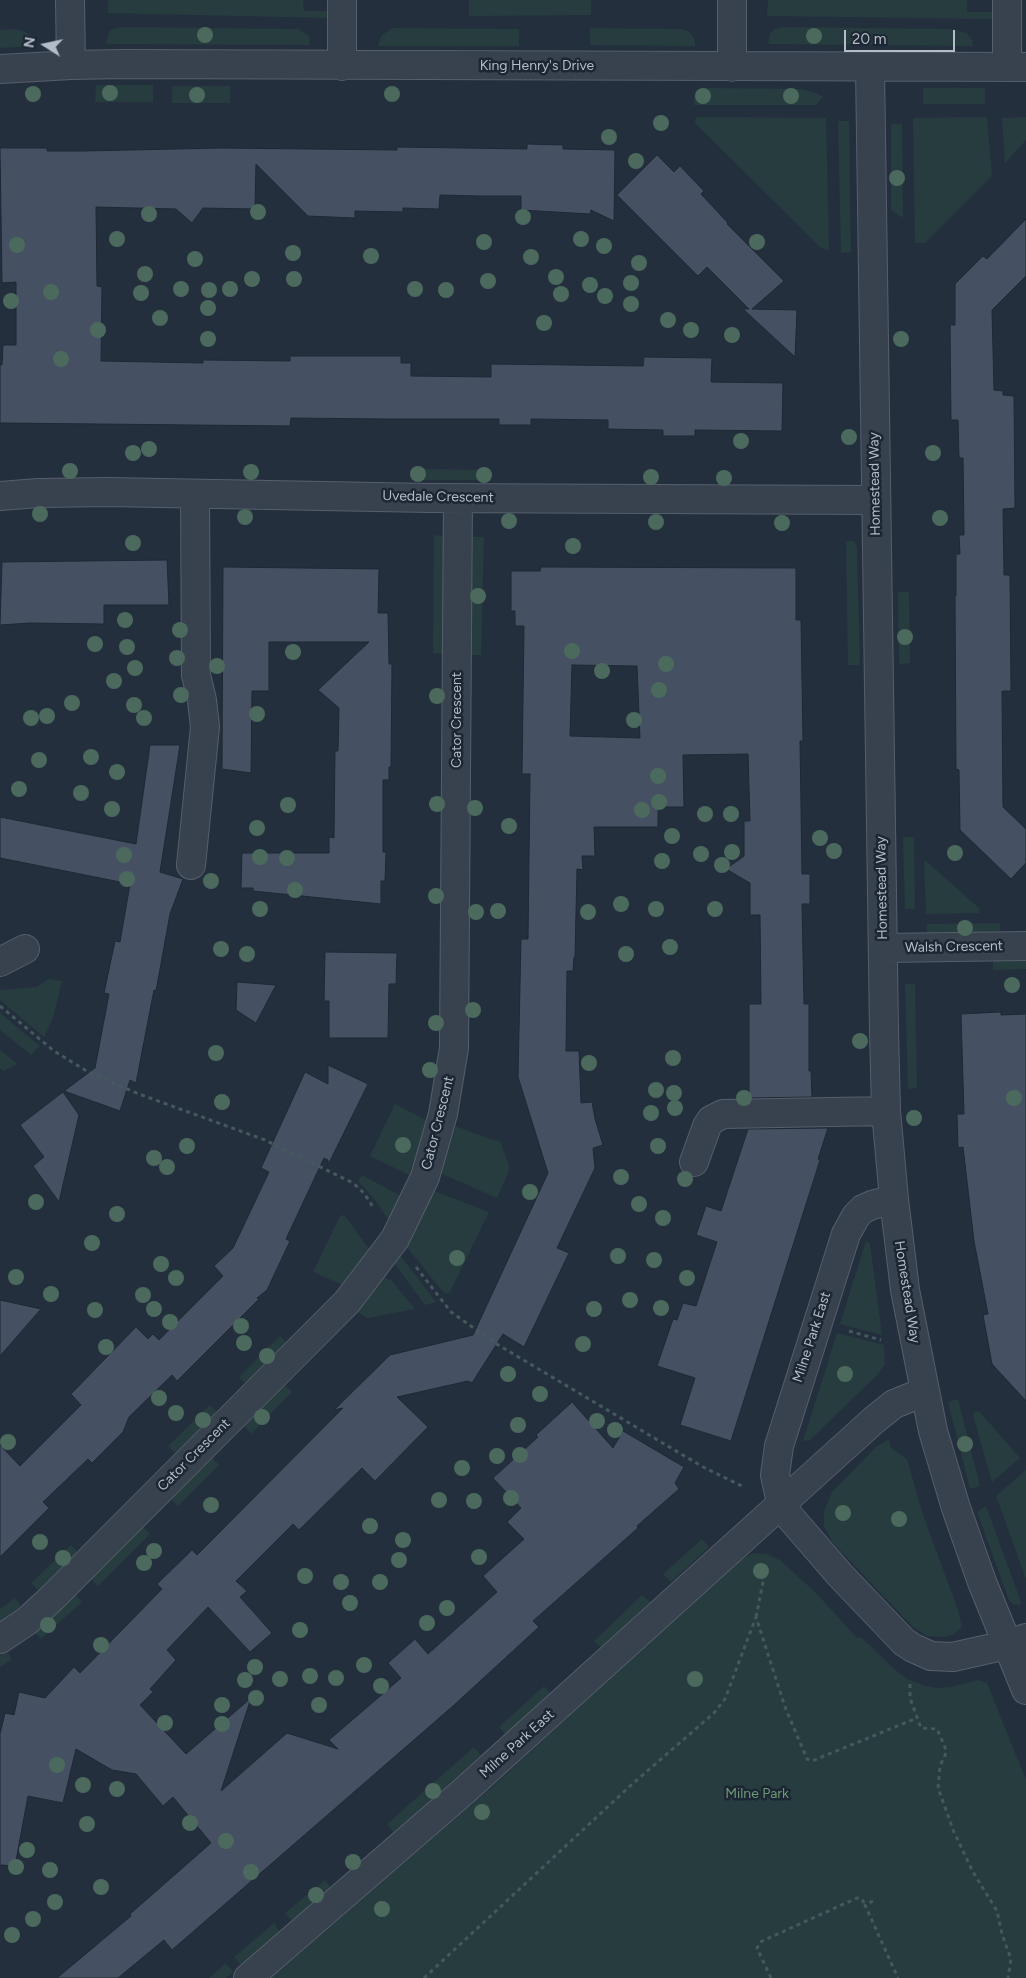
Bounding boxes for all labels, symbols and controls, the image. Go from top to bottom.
north arrow [20,20,70,70]
scale bar [846,20,957,52]
text: 20 m [852,30,886,48]
text: N [20,36,39,49]
street label: King Henry's Drive [480,58,594,74]
street label: Homestead Way [866,432,884,536]
street label: Uvedale Crescent [382,488,494,506]
street label: Cator Crescent [449,672,465,768]
street label: Homestead Way [873,836,891,940]
street label: Walsh Crescent [905,938,1003,956]
street label: Cator Crescent [418,1074,458,1172]
street label: Homestead Way [891,1239,923,1345]
street label: Milne Park East [789,1290,835,1384]
street label: Cator Crescent [154,1415,234,1495]
street label: Milne Park East [476,1706,558,1782]
park label: Milne Park [725,1786,789,1802]

